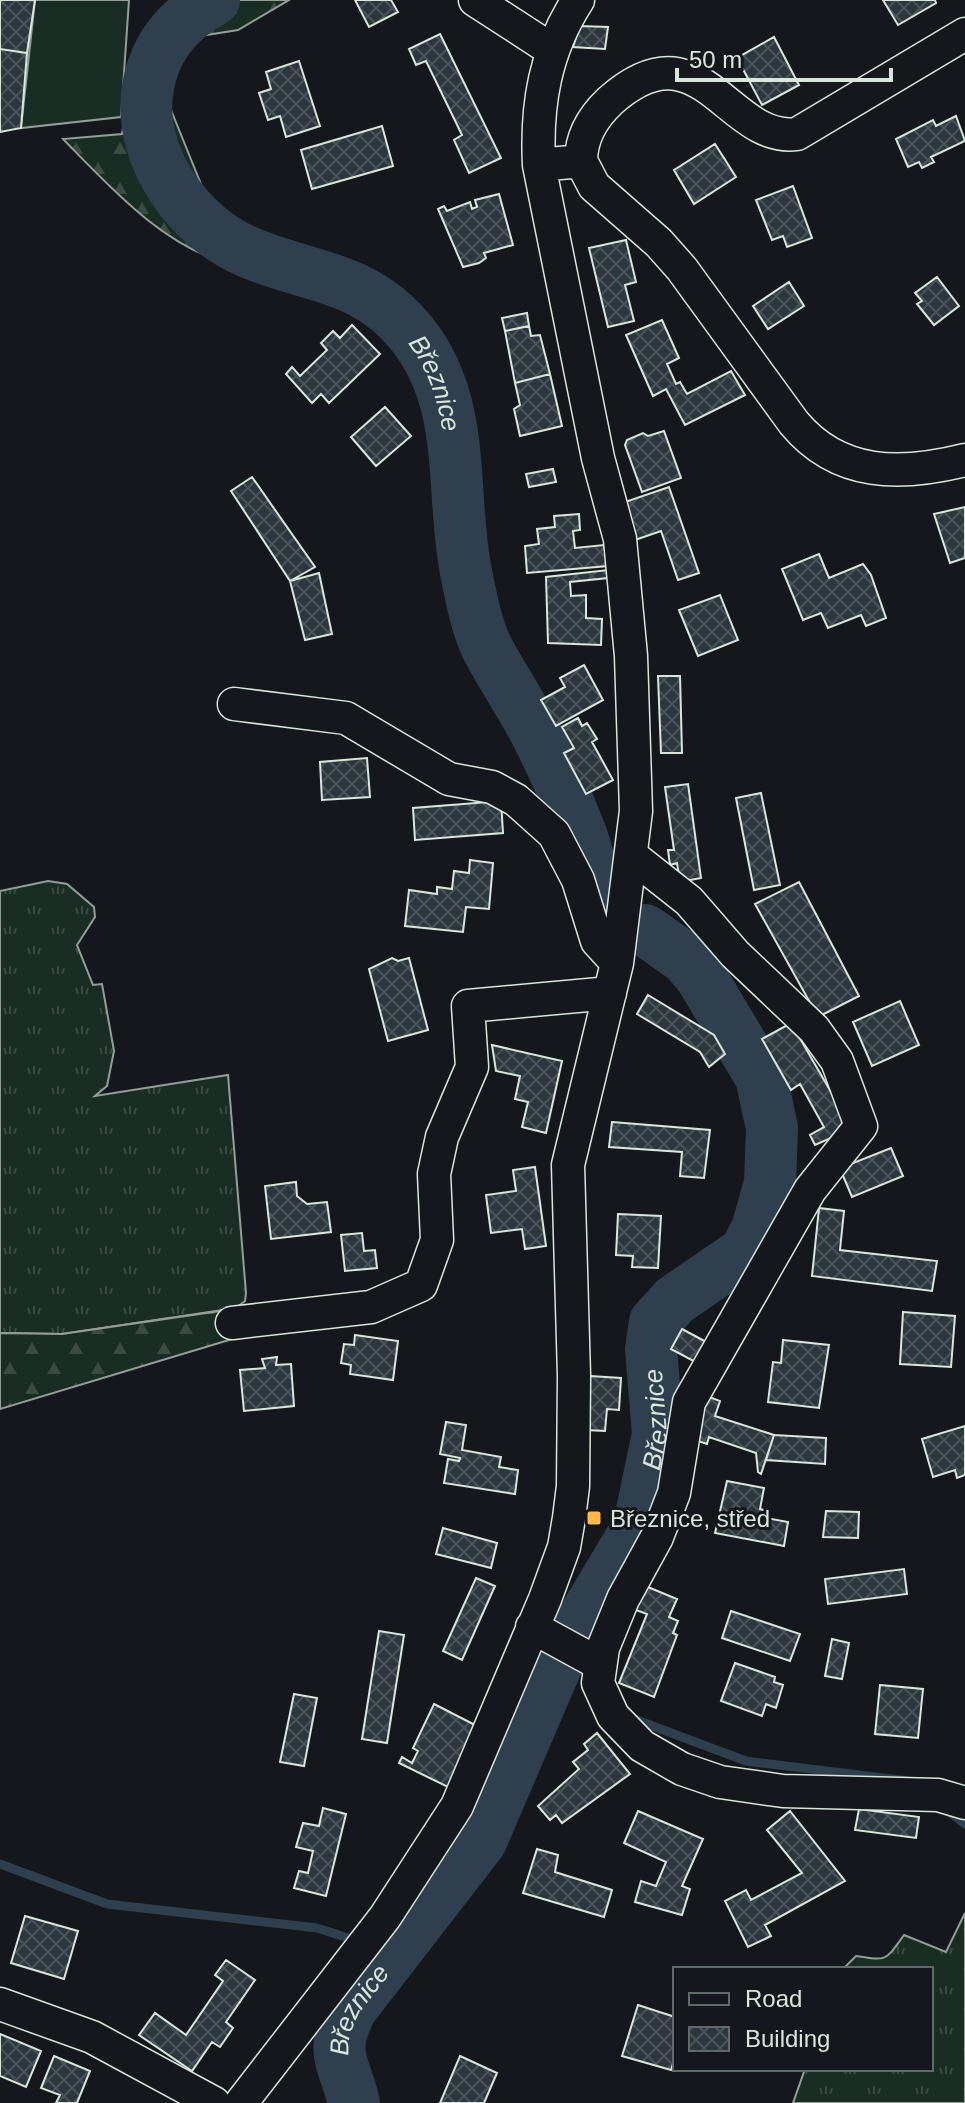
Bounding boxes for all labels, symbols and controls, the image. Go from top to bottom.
scale bar [677,32,891,82]
text: 50 m [689,46,742,73]
water label: Březnice [403,329,466,434]
water label: Březnice [636,1368,674,1472]
place label: Březnice, střed [610,1505,770,1532]
marker: Březnice, střed [585,1509,603,1527]
water label: Březnice [324,1958,395,2056]
legend [673,1967,933,2071]
text: Road [745,1985,802,2012]
text: Building [745,2025,830,2052]

